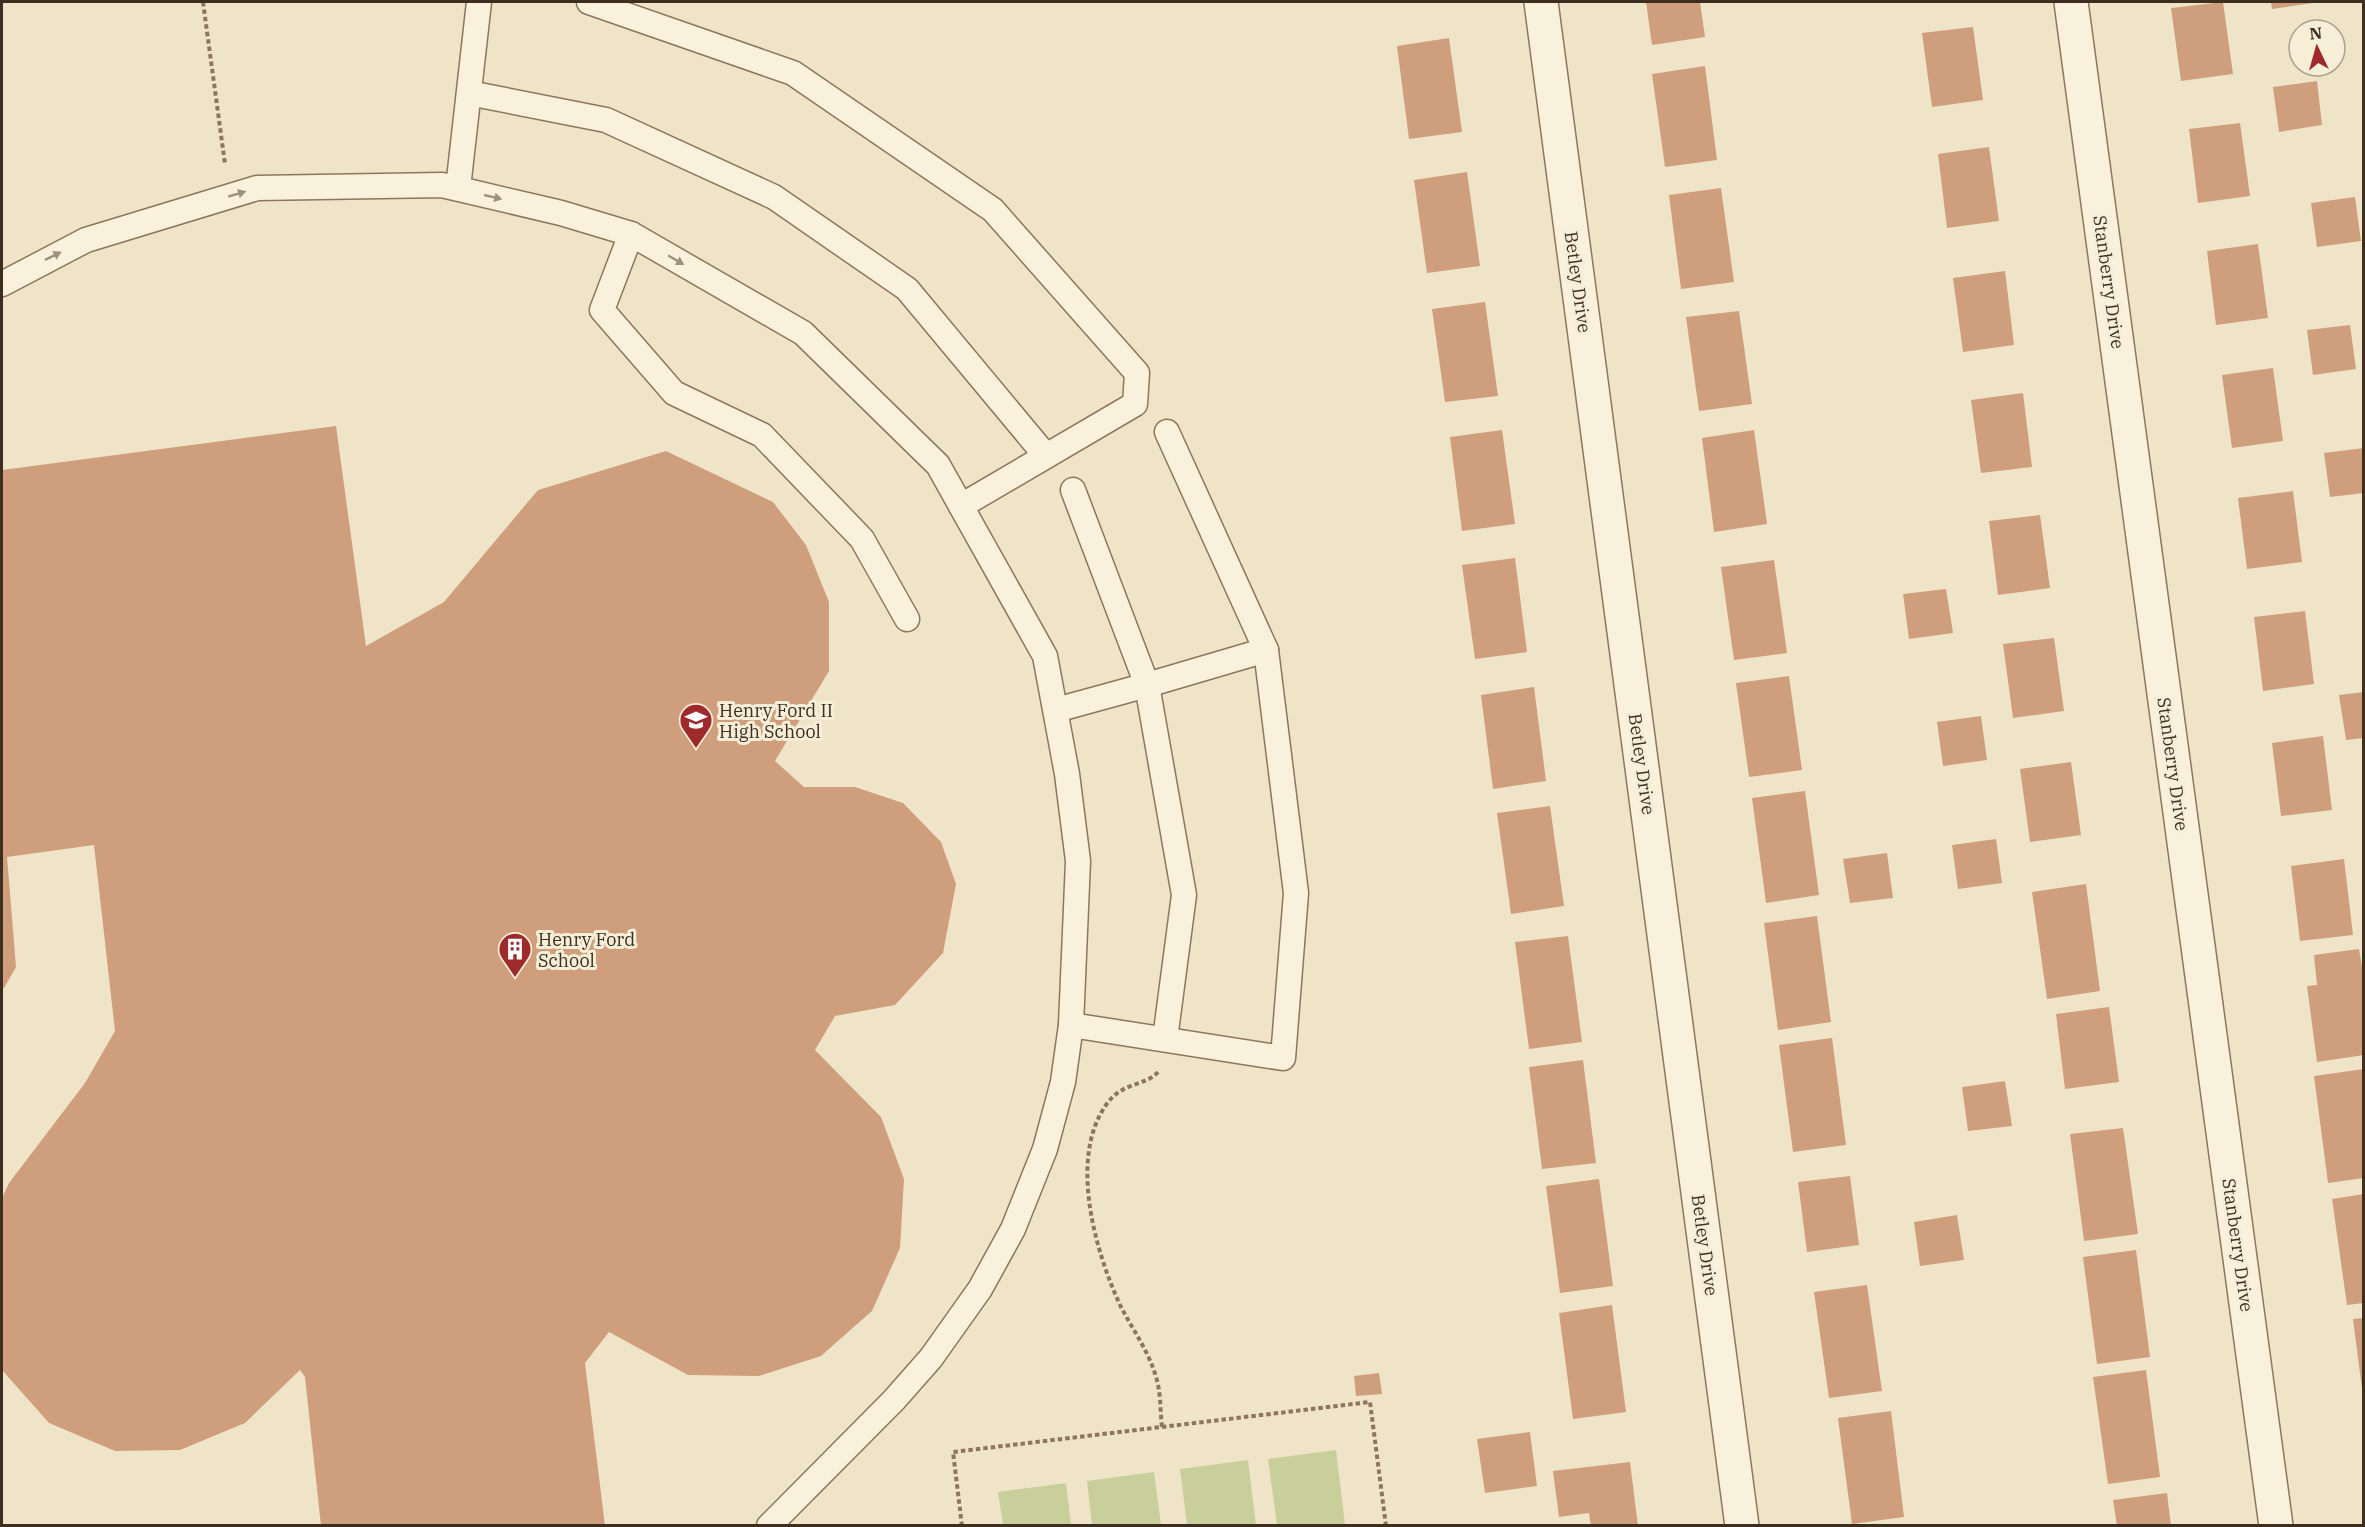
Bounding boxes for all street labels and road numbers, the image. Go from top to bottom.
street label: Stanberry Drive [2088,214,2130,350]
street label: Betley Drive [1559,230,1597,334]
street label: Stanberry Drive [2152,696,2194,832]
street label: Betley Drive [1623,712,1661,816]
street label: Stanberry Drive [2217,1177,2259,1313]
street label: Betley Drive [1686,1193,1724,1297]

